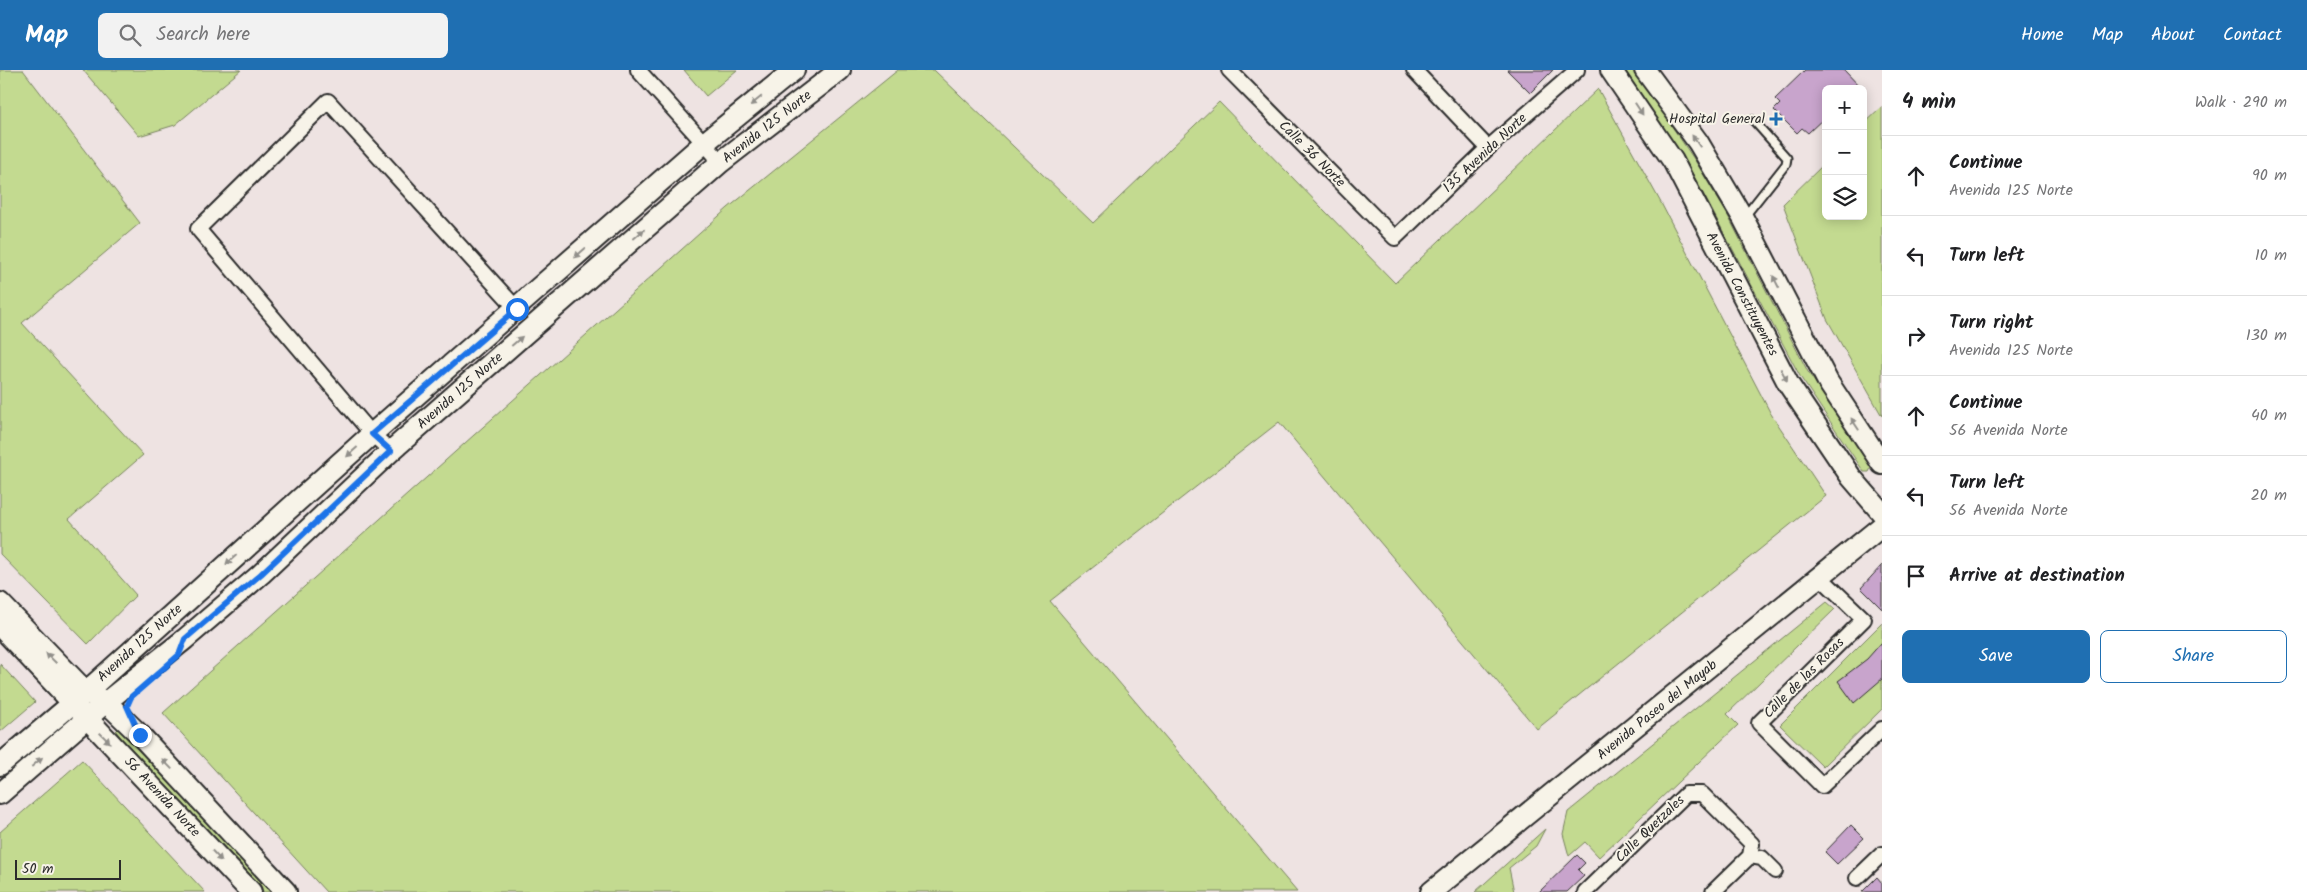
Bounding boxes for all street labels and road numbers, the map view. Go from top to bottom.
street label: Avenida 125 Norte [717,84,817,169]
street label: 135 Avenida Norte [1438,108,1533,198]
street label: Calle 36 Norte [1273,115,1351,193]
street label: Avenida Constituyentes [1700,228,1784,360]
street label: Avenida 125 Norte [412,347,509,435]
street label: Avenida 125 Norte [92,598,188,687]
street label: Calle de las Rosas [1758,632,1850,724]
street label: Avenida Paseo del Mayab [1592,654,1723,766]
street label: 56 Avenida Norte [119,752,206,843]
street label: Calle Quetzales [1610,790,1690,868]

